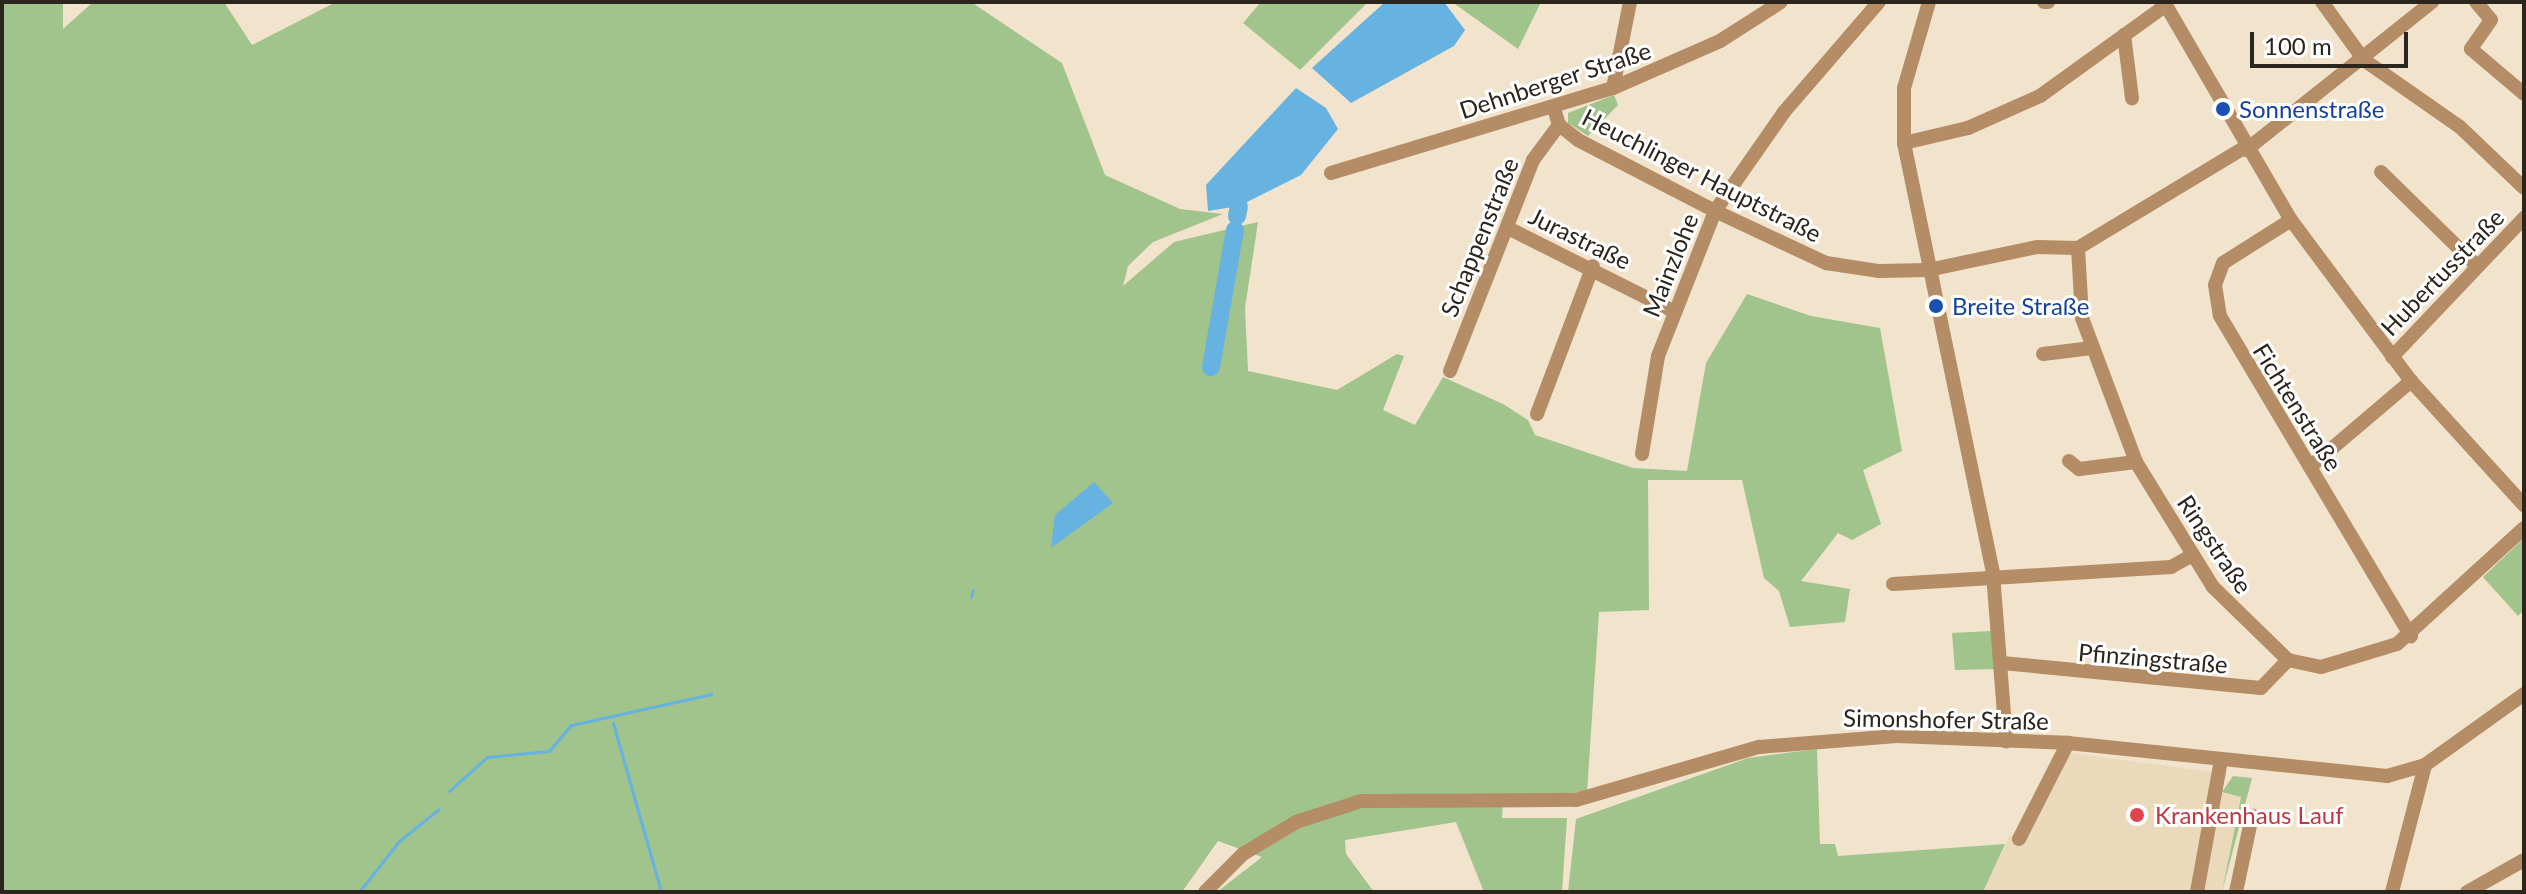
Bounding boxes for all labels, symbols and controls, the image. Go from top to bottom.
scale bar [2254,16,2412,66]
text: 100 m [2264,31,2332,60]
street label: Dehnberger Straße [1455,35,1655,125]
place label: Sonnenstraße [2239,95,2384,123]
marker: Sonnenstraße [2214,100,2232,118]
street label: Heuchlinger Hauptstraße [1578,102,1826,248]
street label: Schappenstraße [1434,153,1524,321]
street label: Jurastraße [1524,201,1636,275]
street label: Hubertusstraße [2374,203,2510,341]
street label: Mainzlohe [1636,209,1704,321]
place label: Breite Straße [1952,292,2089,320]
marker: Breite Straße [1927,297,1945,315]
street label: Fichtenstraße [2247,338,2349,476]
street label: Ringstraße [2172,489,2258,599]
street label: Pfinzingstraße [2077,637,2229,679]
street label: Simonshofer Straße [1843,703,2049,735]
place label: Krankenhaus Lauf [2155,801,2344,829]
marker: Krankenhaus Lauf [2126,804,2148,826]

